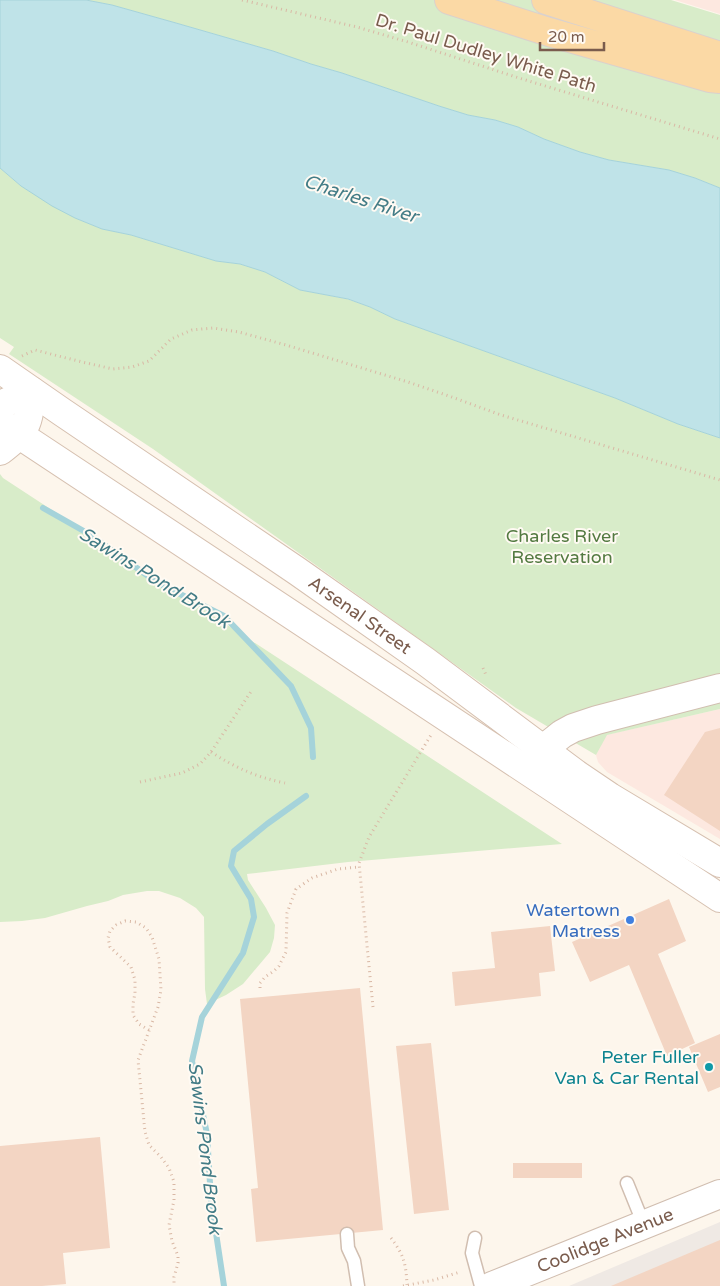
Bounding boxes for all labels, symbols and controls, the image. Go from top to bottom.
street label: Dr. Paul Dudley White Path [373,9,599,97]
scale bar [540,20,604,52]
text: 20 m [548,28,585,46]
water label: Charles River [301,170,423,229]
water label: Sawins Pond Brook [75,523,235,634]
park label: Charles River Reservation [506,525,618,568]
street label: Arsenal Street [304,571,416,659]
place label: Watertown Matress [526,899,620,942]
marker: Watertown Matress [624,914,636,926]
place label: Peter Fuller Van & Car Rental [554,1046,699,1089]
water label: Sawins Pond Brook [184,1061,227,1237]
marker: Peter Fuller Van & Car Rental [703,1061,715,1073]
street label: Coolidge Avenue [534,1203,677,1278]

